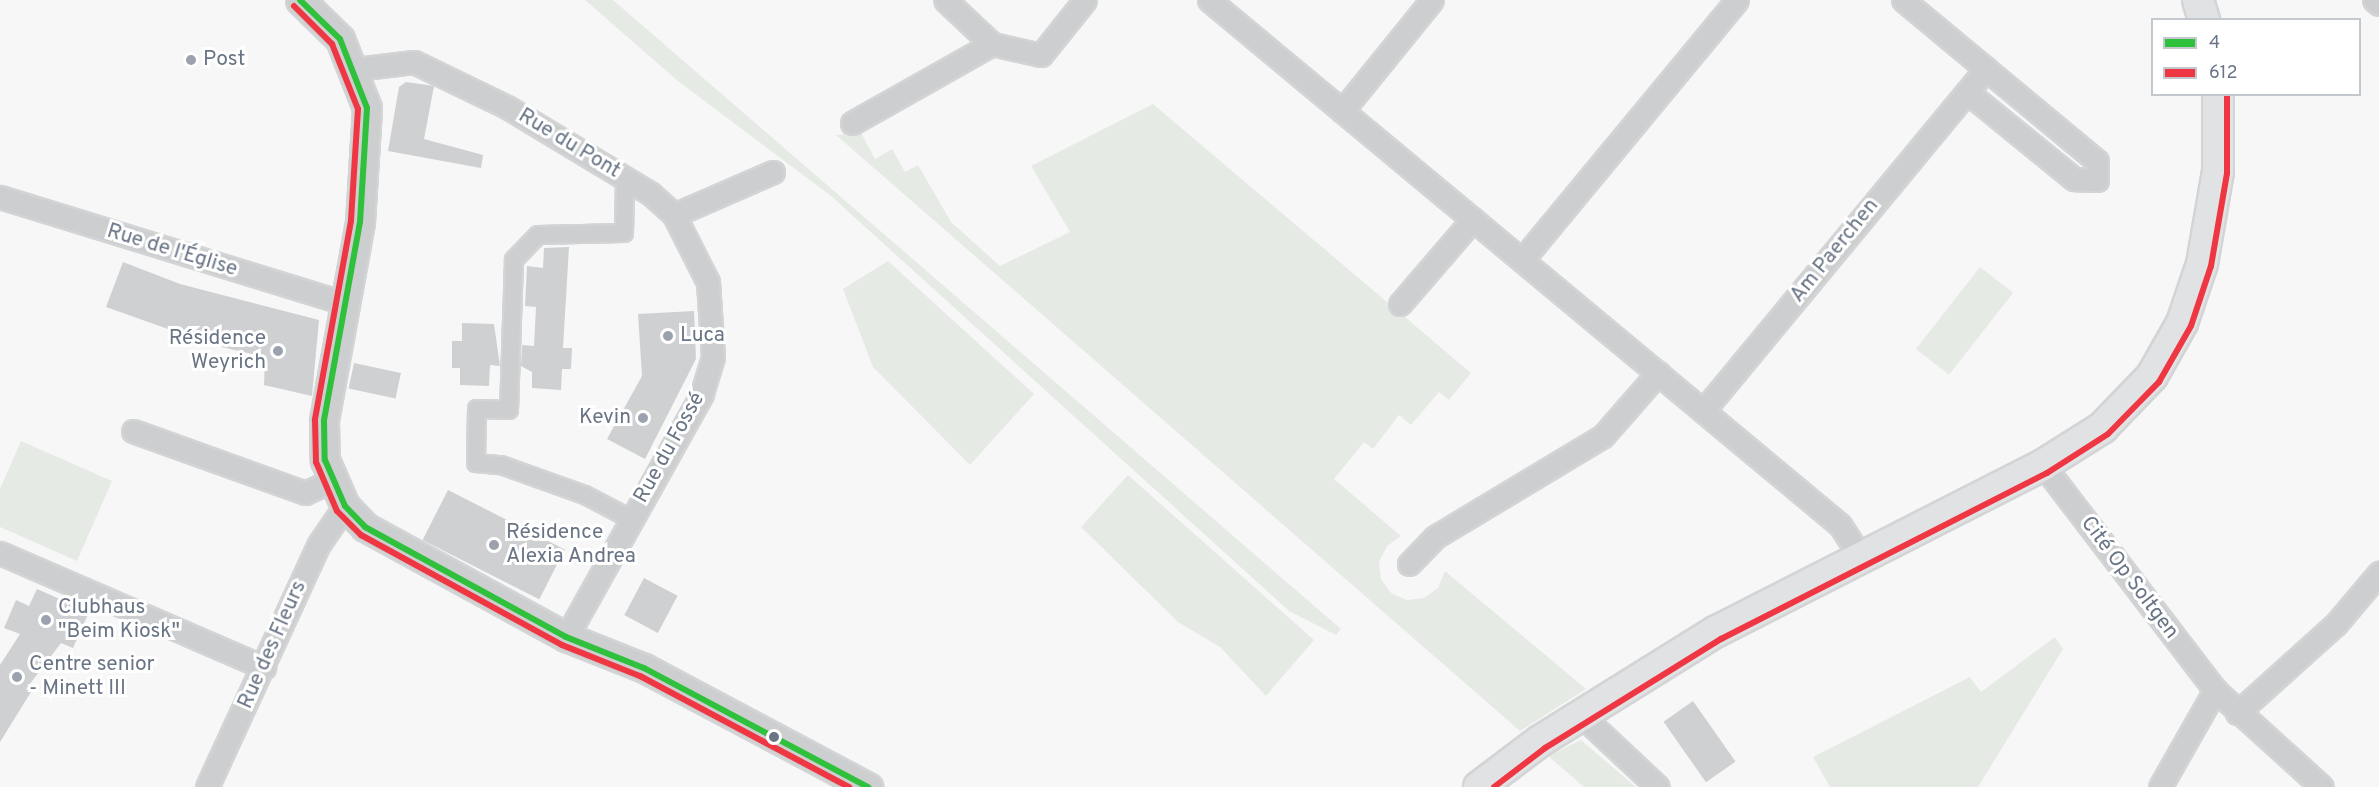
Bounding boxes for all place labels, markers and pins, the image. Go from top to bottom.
place label: Post [203,47,245,73]
marker: Post [184,53,198,67]
place label: Luca [680,323,725,349]
place label: Résidence Weyrich [169,326,266,376]
marker: Luca [661,329,675,343]
marker: Résidence Weyrich [271,344,285,358]
place label: Kevin [579,405,631,431]
marker: Kevin [636,411,650,425]
place label: Résidence Alexia Andrea [506,520,637,570]
marker: Résidence Alexia Andrea [487,538,501,552]
place label: Clubhaus "Beim Kiosk" [58,595,180,645]
marker: Clubhaus "Beim Kiosk" [39,613,53,627]
place label: Centre senior - Minett III [29,652,155,702]
marker: Centre senior - Minett III [10,670,24,684]
unlabelled marker [768,731,780,743]

